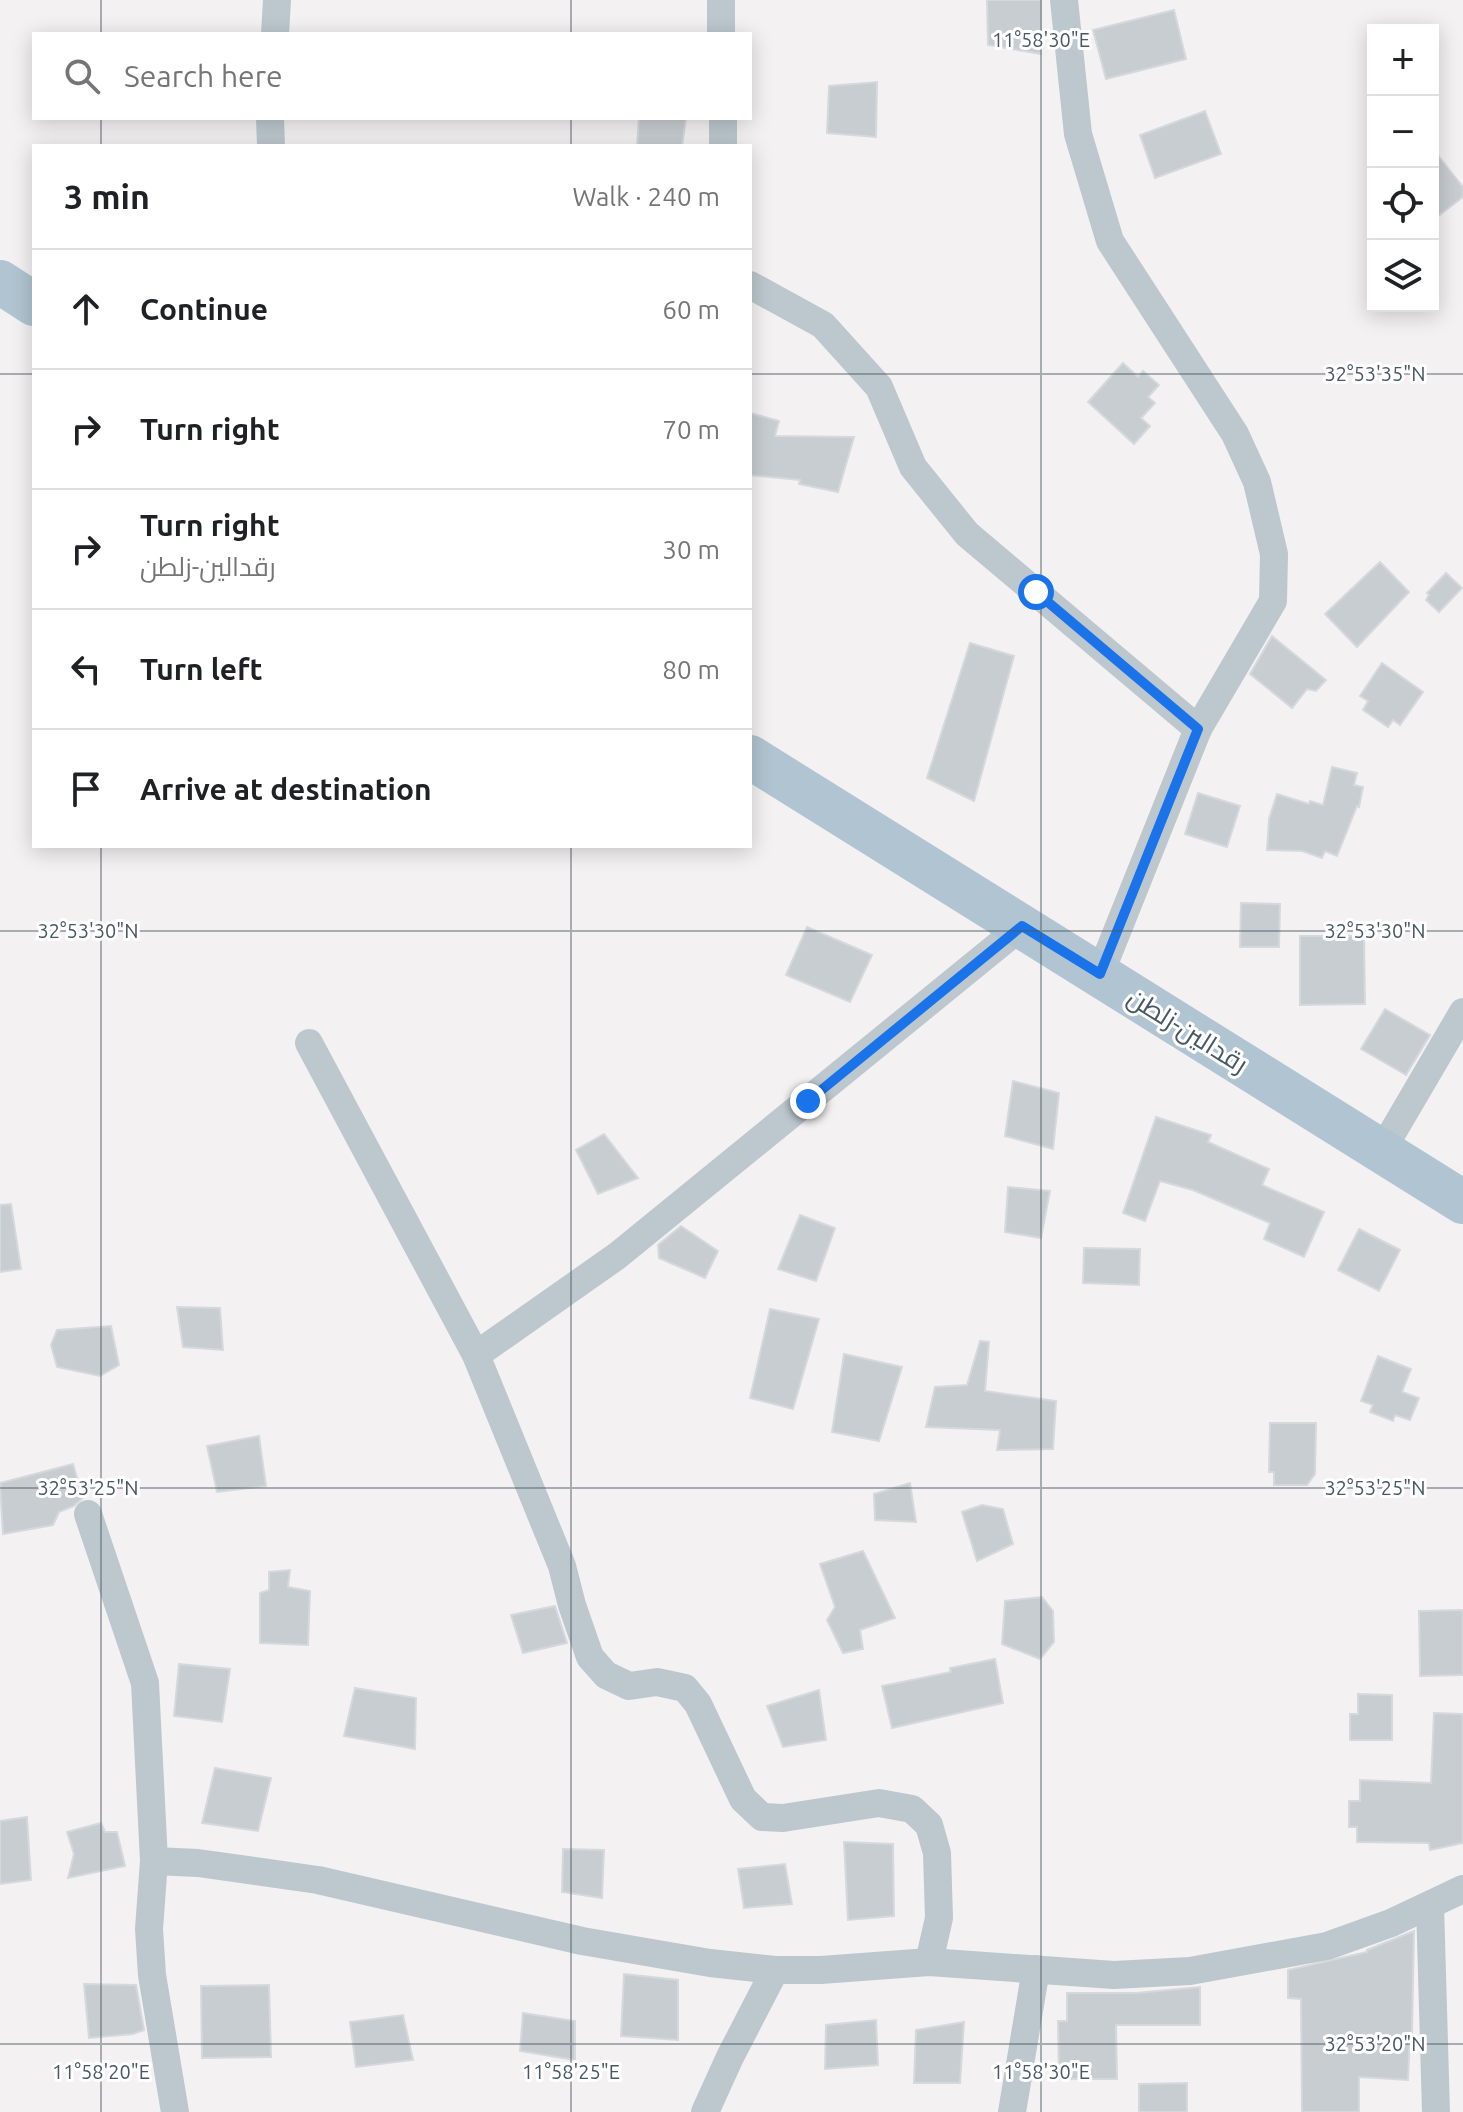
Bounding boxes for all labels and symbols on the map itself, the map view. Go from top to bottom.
text: 11°58'30"E [992,28,1090,51]
text: 32°53'35"N [1324,362,1426,385]
route start [1018,574,1054,610]
text: 32°53'30"N [37,919,139,942]
text: 32°53'30"N [1324,919,1426,942]
street label: رقدالين-زلطن [1122,982,1253,1080]
route end [790,1083,826,1119]
text: 32°53'25"N [37,1476,139,1499]
text: 32°53'25"N [1324,1476,1426,1499]
text: 32°53'20"N [1324,2032,1426,2055]
text: 11°58'20"E [52,2060,150,2083]
text: 11°58'25"E [522,2060,620,2083]
text: 11°58'30"E [992,2060,1090,2083]

